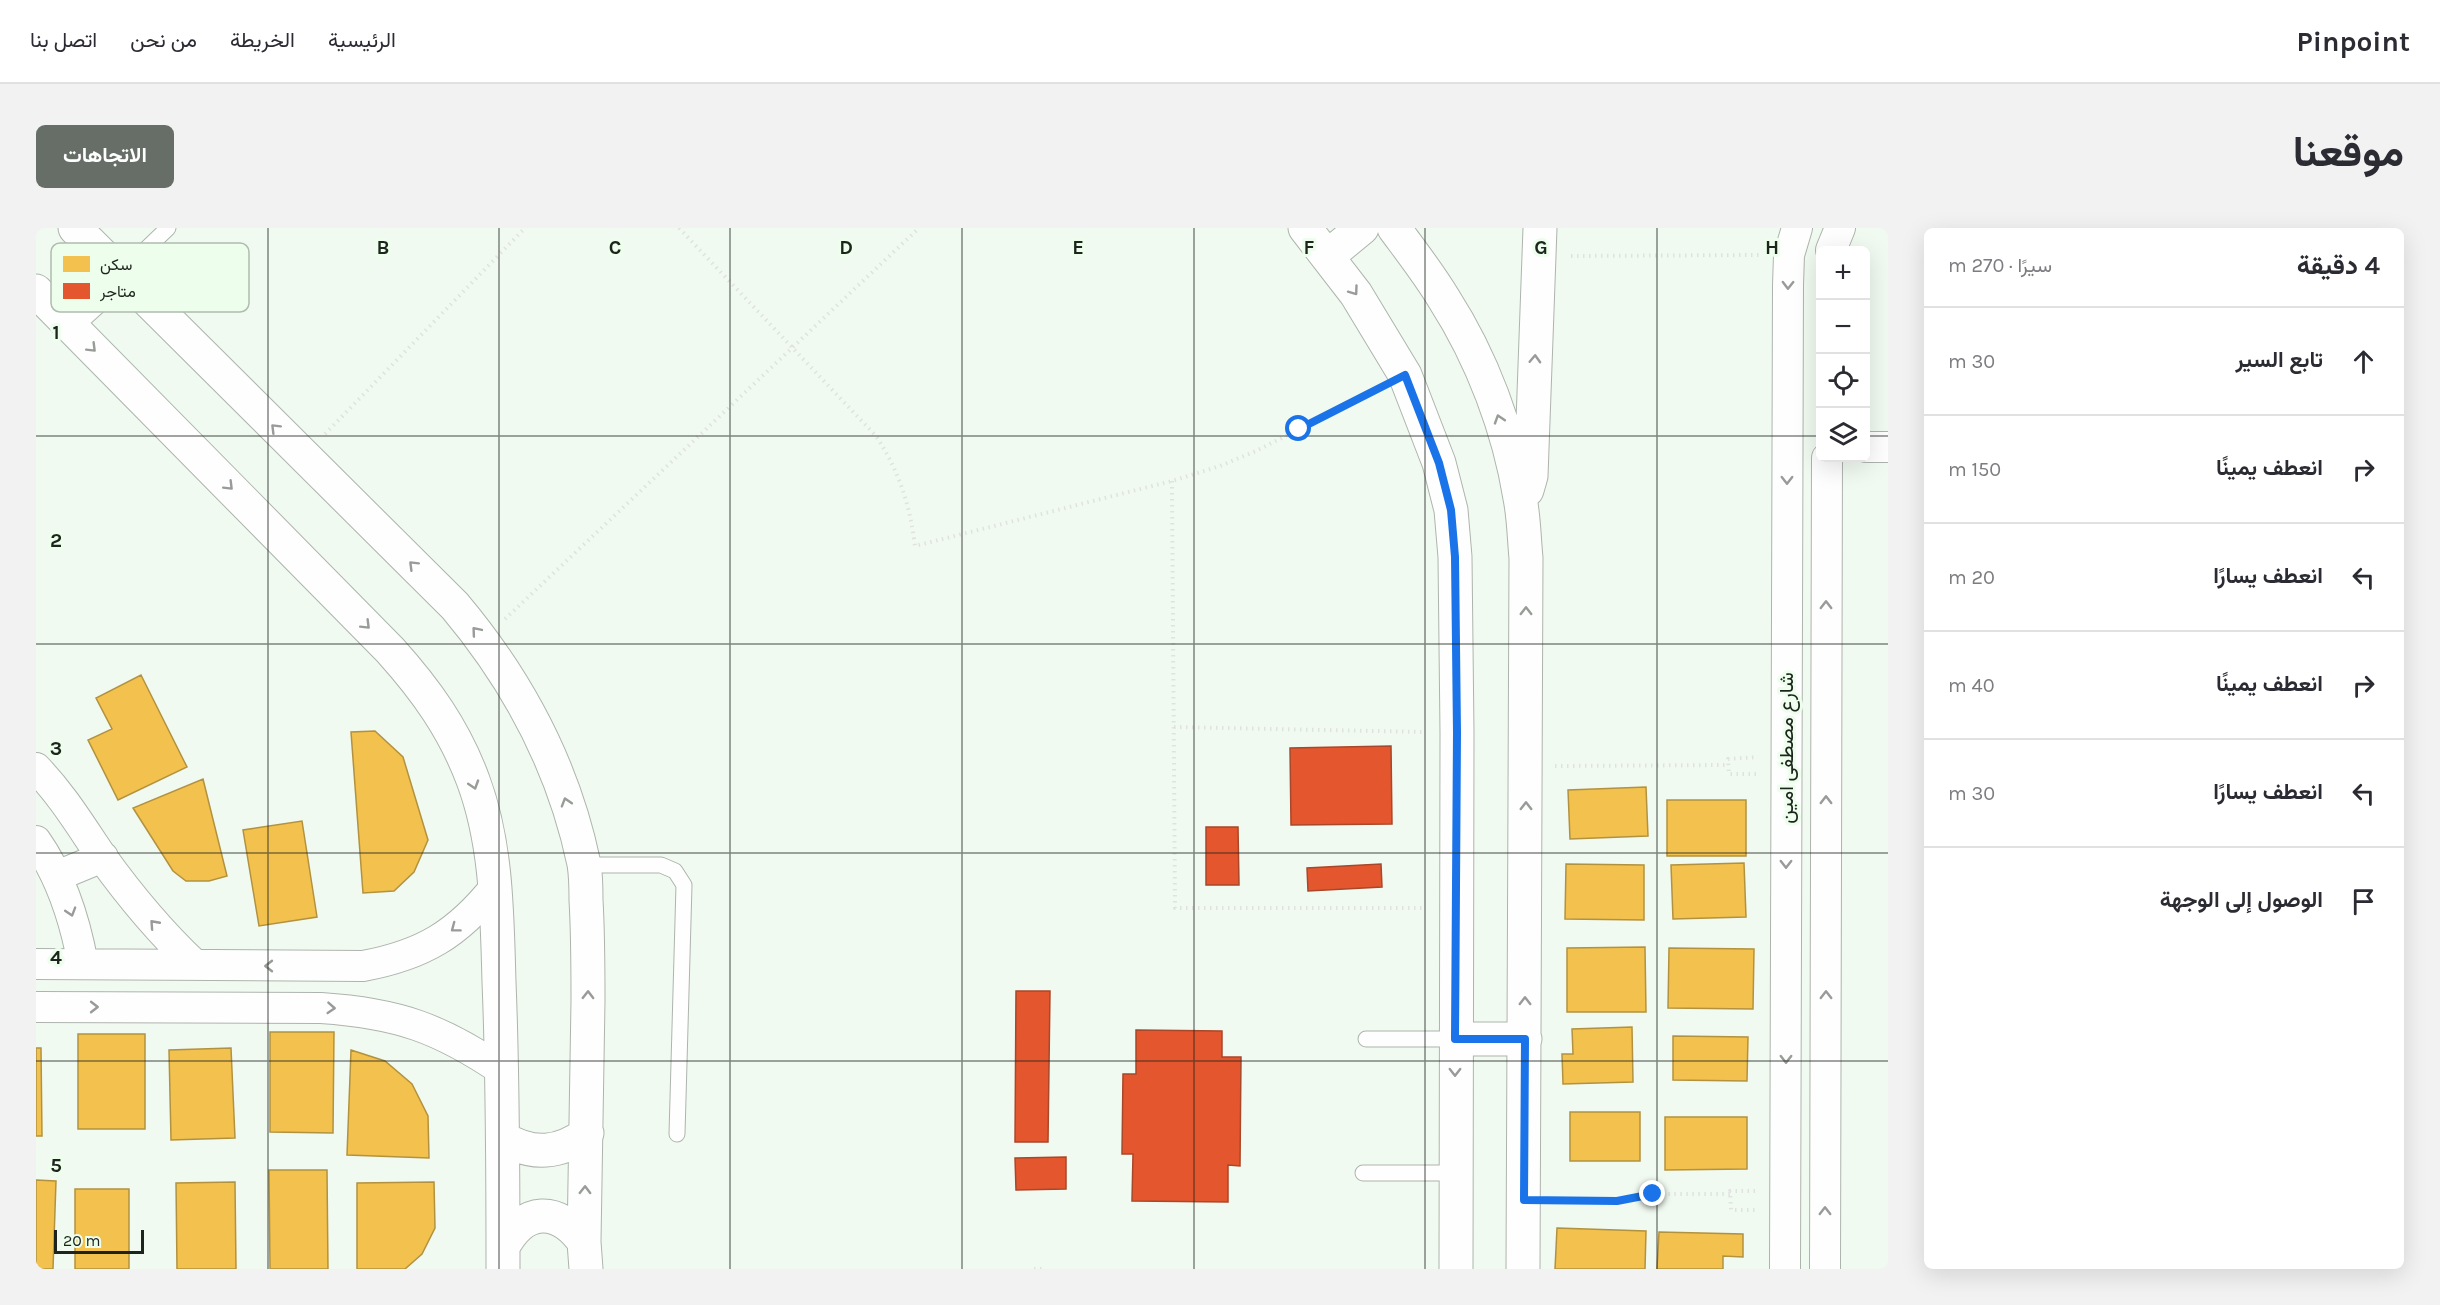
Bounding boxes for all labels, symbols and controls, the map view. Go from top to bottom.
text: Pinpoint [2297,25,2410,58]
text: اتصل بنا [30,28,97,52]
text: من نحن [130,28,197,52]
text: الخريطة [230,28,295,52]
text: الرئيسية [328,28,396,52]
button: الاتجاهات [36,125,174,188]
text: موقعنا [2293,127,2404,177]
text: B [377,236,389,259]
text: C [609,236,621,259]
text: D [839,236,853,259]
text: E [1072,236,1084,259]
text: F [1304,236,1315,259]
text: G [1534,236,1548,259]
text: H [1765,236,1779,259]
legend [51,243,249,312]
map controls [1816,246,1870,462]
button: + [1816,246,1870,300]
text: 4 دقيقة [2297,250,2380,281]
text: سيرًا · 270 m [1948,254,2052,277]
text: سكن [100,255,132,275]
one-way arrow [1782,281,1794,290]
text: متاجر [99,282,136,302]
one-way arrow [1346,284,1357,295]
button: − [1816,300,1870,354]
text: 1 [52,321,60,344]
one-way arrow [84,340,95,351]
icon: ahead [2347,345,2380,378]
text: تابع السير [2235,347,2323,373]
text: 30 m [1948,350,1995,373]
button: locate [1816,354,1870,408]
one-way arrow [1528,355,1541,364]
button: layers [1816,408,1870,462]
one-way arrow [1494,414,1506,425]
route start [1285,415,1311,441]
one-way arrow [272,424,283,435]
icon: right [2347,453,2380,486]
text: انعطف يمينًا [2216,455,2323,481]
text: 150 m [1948,458,2001,481]
one-way arrow [1781,476,1793,485]
one-way arrow [222,480,233,490]
text: 2 [50,529,62,552]
icon: left [2347,561,2380,594]
one-way arrow [410,562,421,573]
text: انعطف يسارًا [2213,563,2323,589]
text: 20 m [1948,566,1995,589]
one-way arrow [1820,600,1833,609]
one-way arrow [1520,606,1532,615]
one-way arrow [359,619,370,629]
one-way arrow [472,627,483,638]
icon: right [2347,669,2380,702]
text: انعطف يمينًا [2216,671,2323,697]
street label: شارع مصطفى امين [1775,672,1800,824]
text: 40 m [1948,674,1995,697]
text: 3 [50,737,62,760]
icon: left [2347,777,2380,810]
one-way arrow [467,779,479,790]
text: انعطف يسارًا [2213,779,2323,805]
text: 30 m [1948,782,1995,805]
one-way arrow [1820,795,1832,804]
one-way arrow [561,797,573,808]
one-way arrow [1520,801,1532,810]
one-way arrow [1780,860,1792,869]
icon: arrive [2347,885,2380,918]
text: الوصول إلى الوجهة [2160,887,2323,913]
one-way arrow [64,906,76,917]
one-way arrow [150,920,161,931]
one-way arrow [451,921,462,932]
text: 4 [50,946,62,969]
one-way arrow [265,960,274,972]
one-way arrow [582,990,594,999]
one-way arrow [1820,990,1832,999]
one-way arrow [1519,996,1531,1005]
one-way arrow [90,1001,99,1013]
one-way arrow [327,1002,336,1015]
one-way arrow [1779,1055,1792,1064]
one-way arrow [1449,1067,1461,1076]
text: 5 [50,1154,62,1177]
route end [1639,1180,1665,1206]
one-way arrow [579,1185,591,1194]
one-way arrow [1819,1206,1831,1215]
scale bar [54,1227,144,1254]
text: 20 m [63,1231,101,1250]

